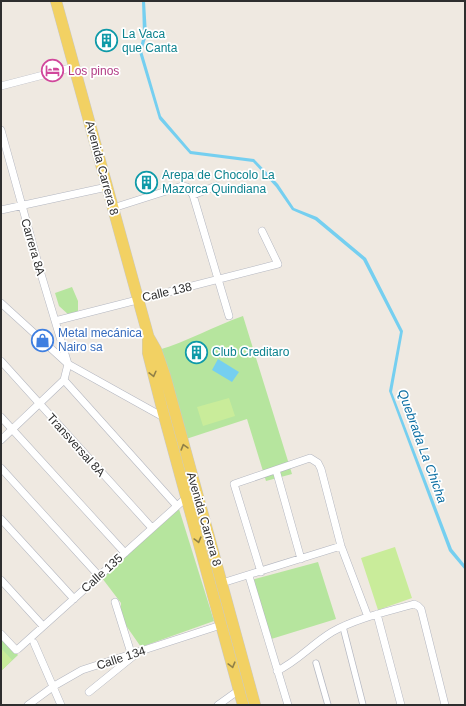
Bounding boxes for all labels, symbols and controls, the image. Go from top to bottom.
place label: La Vaca que Canta [122,27,178,55]
building icon: La Vaca que Canta [94,28,120,54]
hotel icon: Los pinos [39,58,65,84]
place label: Los pinos [68,64,119,78]
street label: Avenida Carrera 8 [83,119,121,217]
place label: Arepa de Chocolo La Mazorca Quindiana [162,168,275,196]
building icon: Arepa de Chocolo La Mazorca Quindiana [134,169,160,195]
street label: Carrera 8A [18,217,48,277]
street label: Calle 138 [141,279,194,305]
place label: Metal mecánica Nairo sa [58,326,142,354]
shop icon: Metal mecánica Nairo sa [30,327,56,353]
building icon: Club Creditaro [183,339,209,365]
place label: Club Creditaro [212,345,290,359]
one-way arrow [149,371,157,377]
water label: Quebrada La Chicha [395,387,450,505]
street label: Transversal 8A [44,410,108,480]
one-way arrow [180,444,189,451]
street label: Avenida Carrera 8 [184,470,224,568]
one-way arrow [193,536,202,543]
street label: Calle 135 [78,551,126,595]
street label: Calle 134 [95,643,148,672]
one-way arrow [227,661,236,668]

